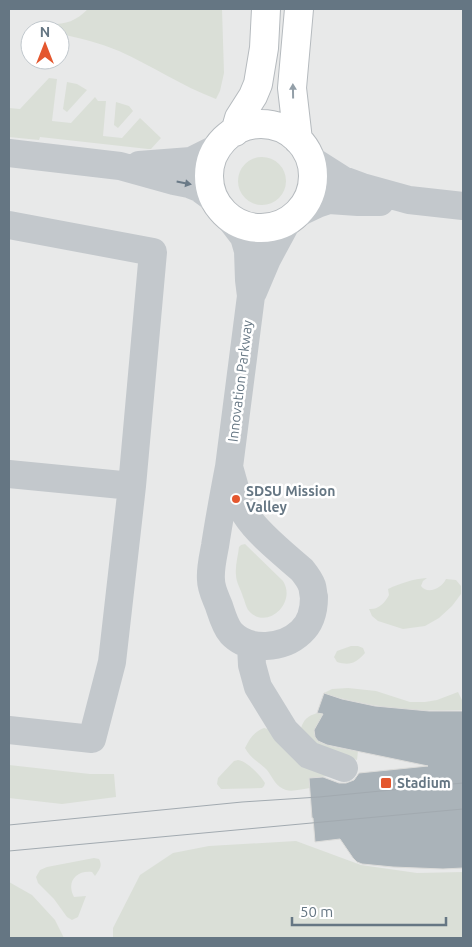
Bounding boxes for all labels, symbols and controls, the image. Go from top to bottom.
north arrow [20,20,70,70]
text: N [40,24,50,40]
one-way arrow [289,83,297,99]
one-way arrow [176,180,192,188]
street label: Innovation Parkway [225,319,255,443]
place label: SDSU Mission Valley [246,483,335,515]
marker: SDSU Mission Valley [230,493,242,505]
place label: Stadium [397,775,451,791]
marker: Stadium [379,776,393,790]
scale bar [292,894,446,926]
text: 50 m [300,903,333,920]

